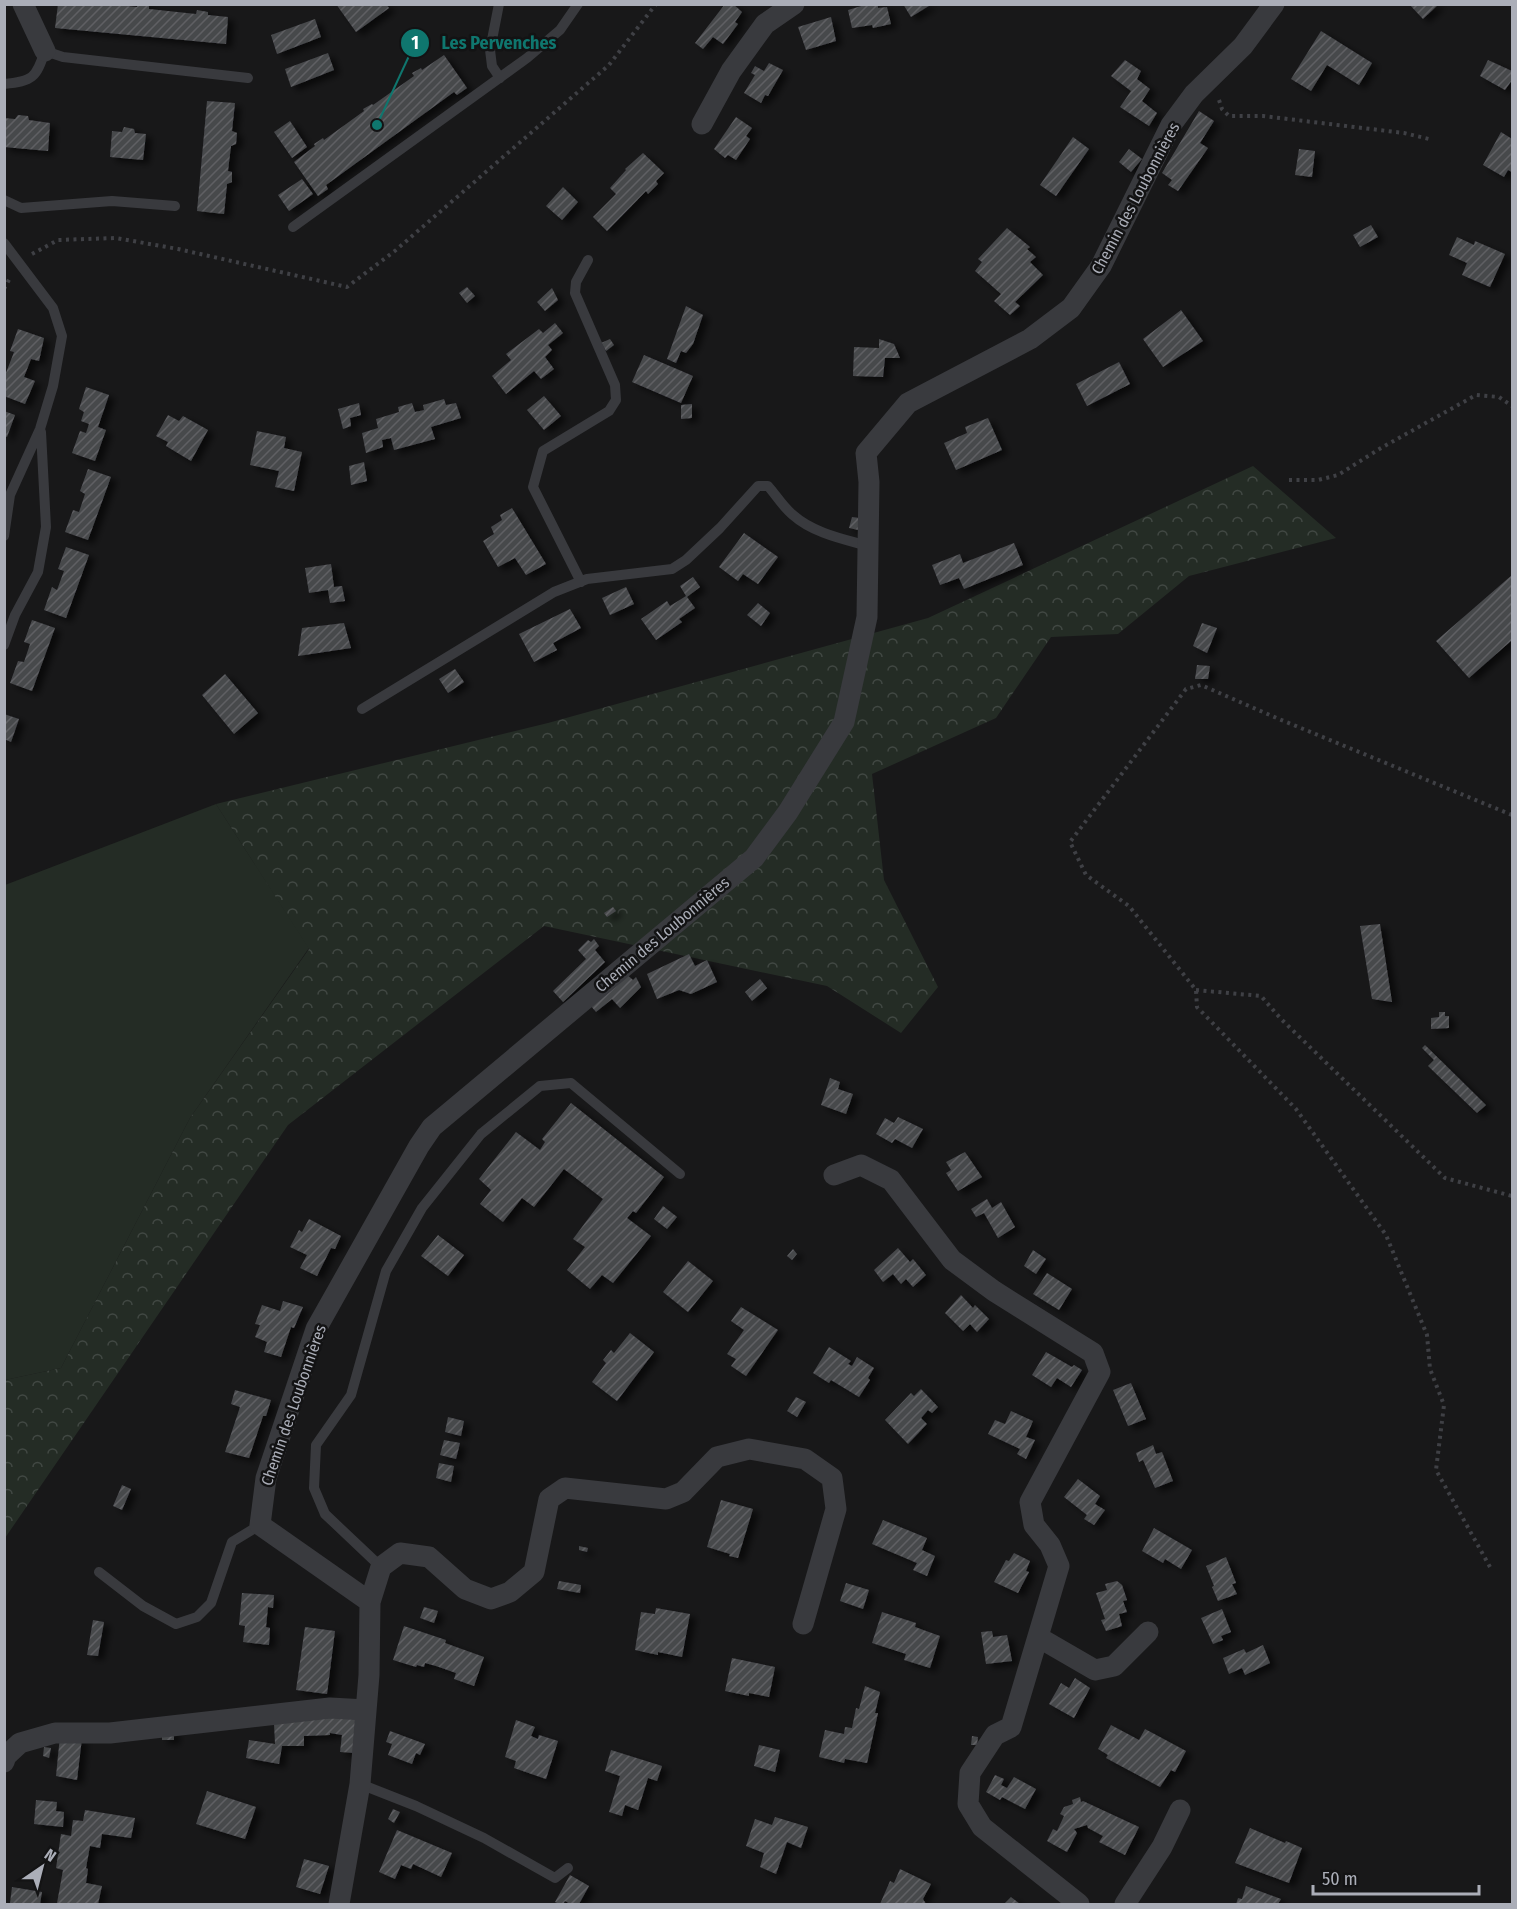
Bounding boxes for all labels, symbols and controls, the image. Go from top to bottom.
callout: Les Pervenches [400,25,569,61]
text: 1 [411,32,419,54]
text: Les Pervenches [442,32,557,54]
street label: Chemin des Loubonnières [1087,119,1184,277]
street label: Chemin des Loubonnières [591,873,733,996]
street label: Chemin des Loubonnières [257,1322,330,1488]
north arrow [12,1837,72,1897]
text: N [41,1845,60,1866]
scale bar [1313,1858,1480,1896]
text: 50 m [1322,1868,1358,1890]

